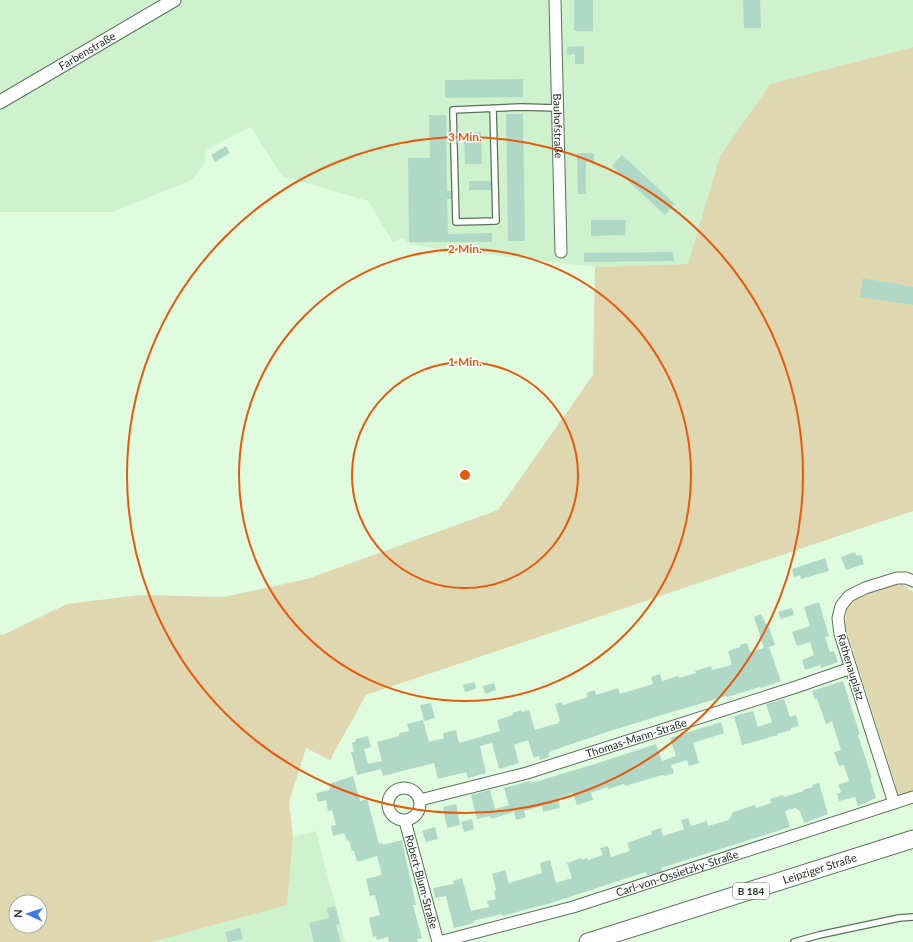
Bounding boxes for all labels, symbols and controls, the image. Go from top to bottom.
street label: Farbenstraße [56,29,118,72]
street label: Bauhofstraße [551,93,566,159]
text: 3 Min. [448,129,482,144]
text: 2 Min. [448,241,482,256]
text: 1 Min. [448,354,482,369]
centre of rings [458,468,472,482]
street label: Rathenauplatz [835,632,868,702]
street label: Thomas-Mann-Straße [584,715,688,760]
street label: Robert-Blum-Straße [403,833,441,930]
street label: Carl-von-Ossietzky-Straße [614,847,740,899]
street label: Leipziger Straße [781,850,858,886]
road number: B 184 [733,883,769,899]
north arrow [8,894,48,934]
text: N [11,909,24,918]

